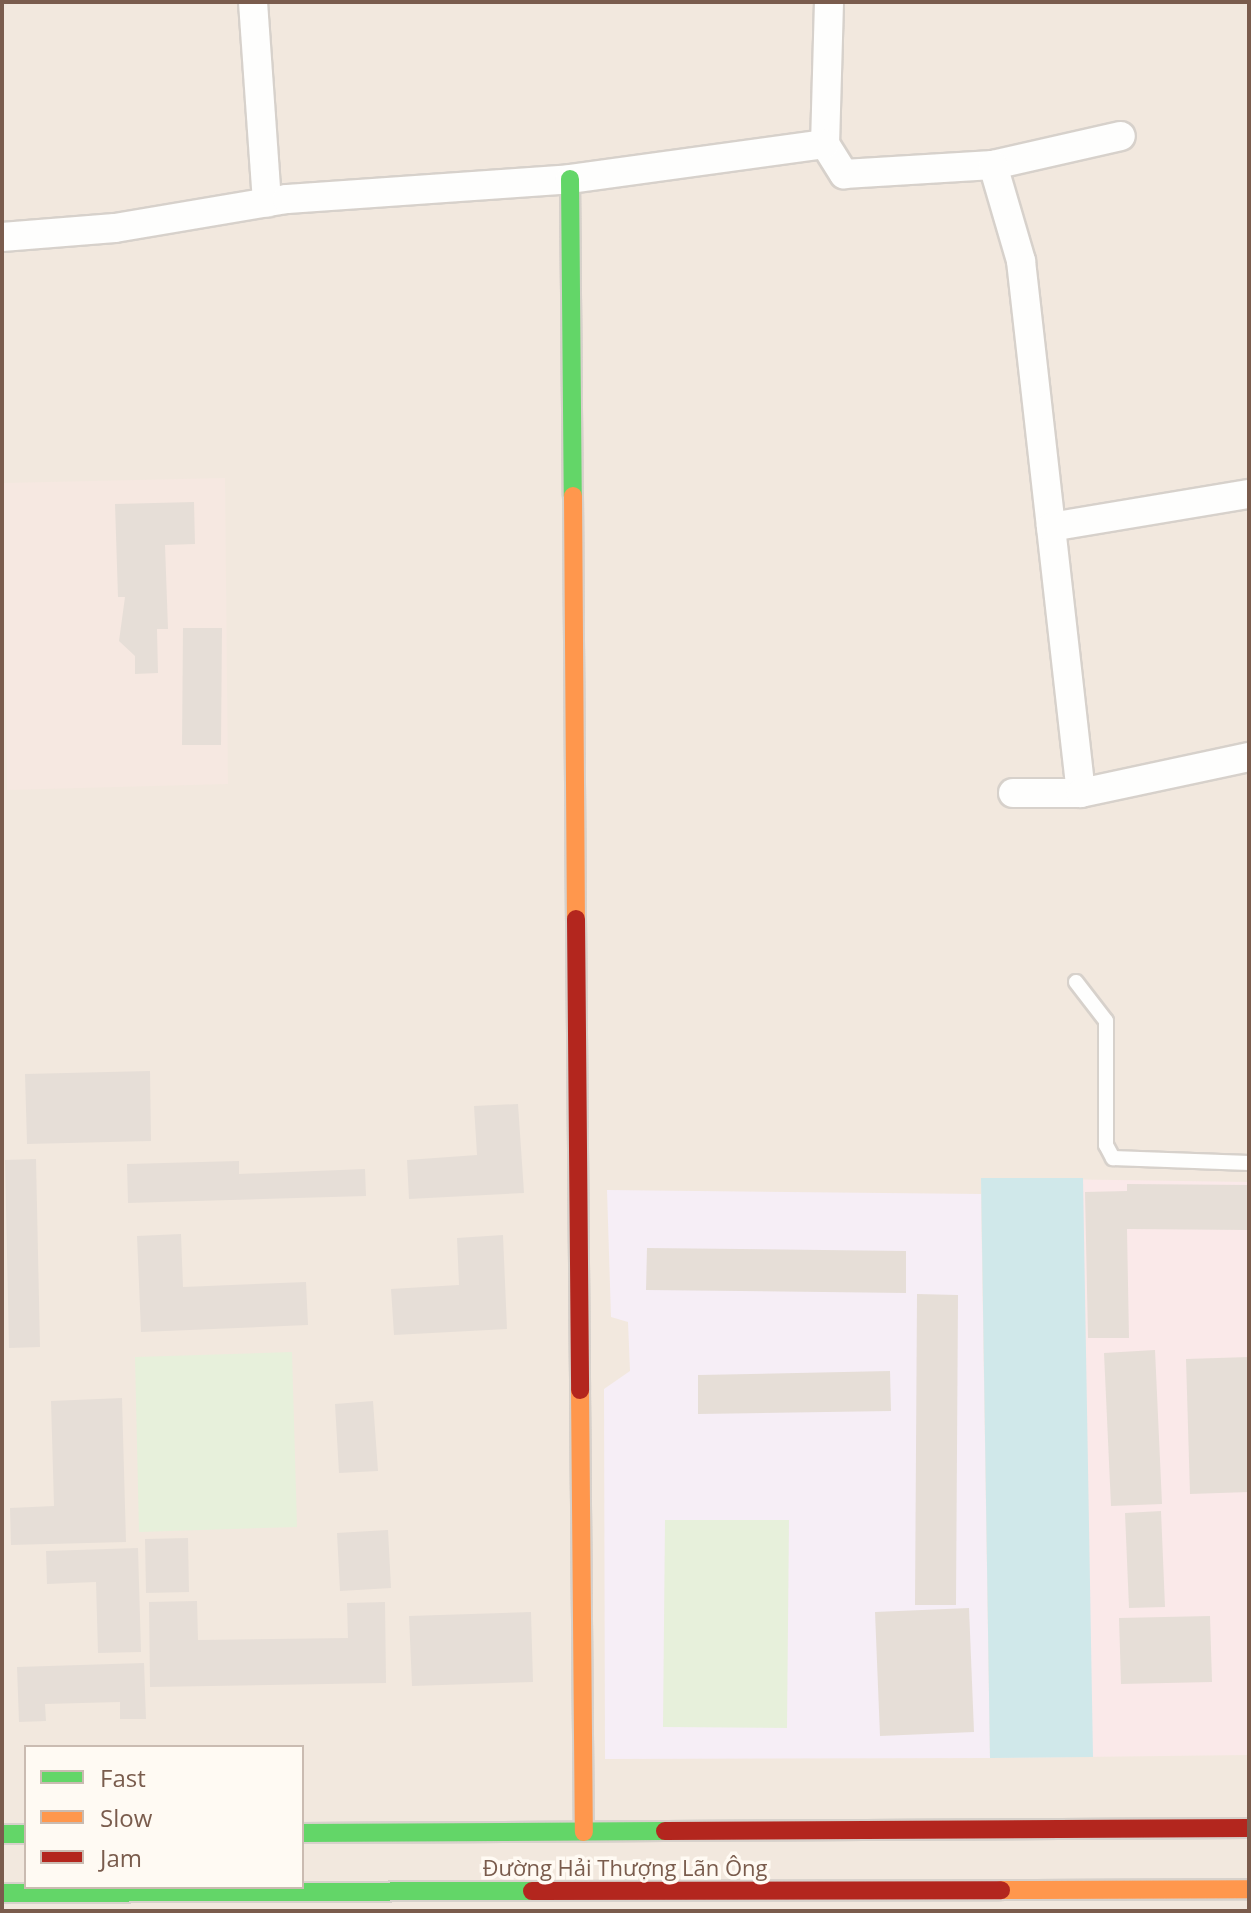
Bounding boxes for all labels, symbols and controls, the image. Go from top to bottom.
legend [24,1745,304,1889]
text: Fast [100,1761,146,1794]
text: Slow [100,1801,152,1834]
text: Jam [100,1841,142,1874]
street label: Đường Hải Thượng Lãn Ông [482,1855,768,1881]

